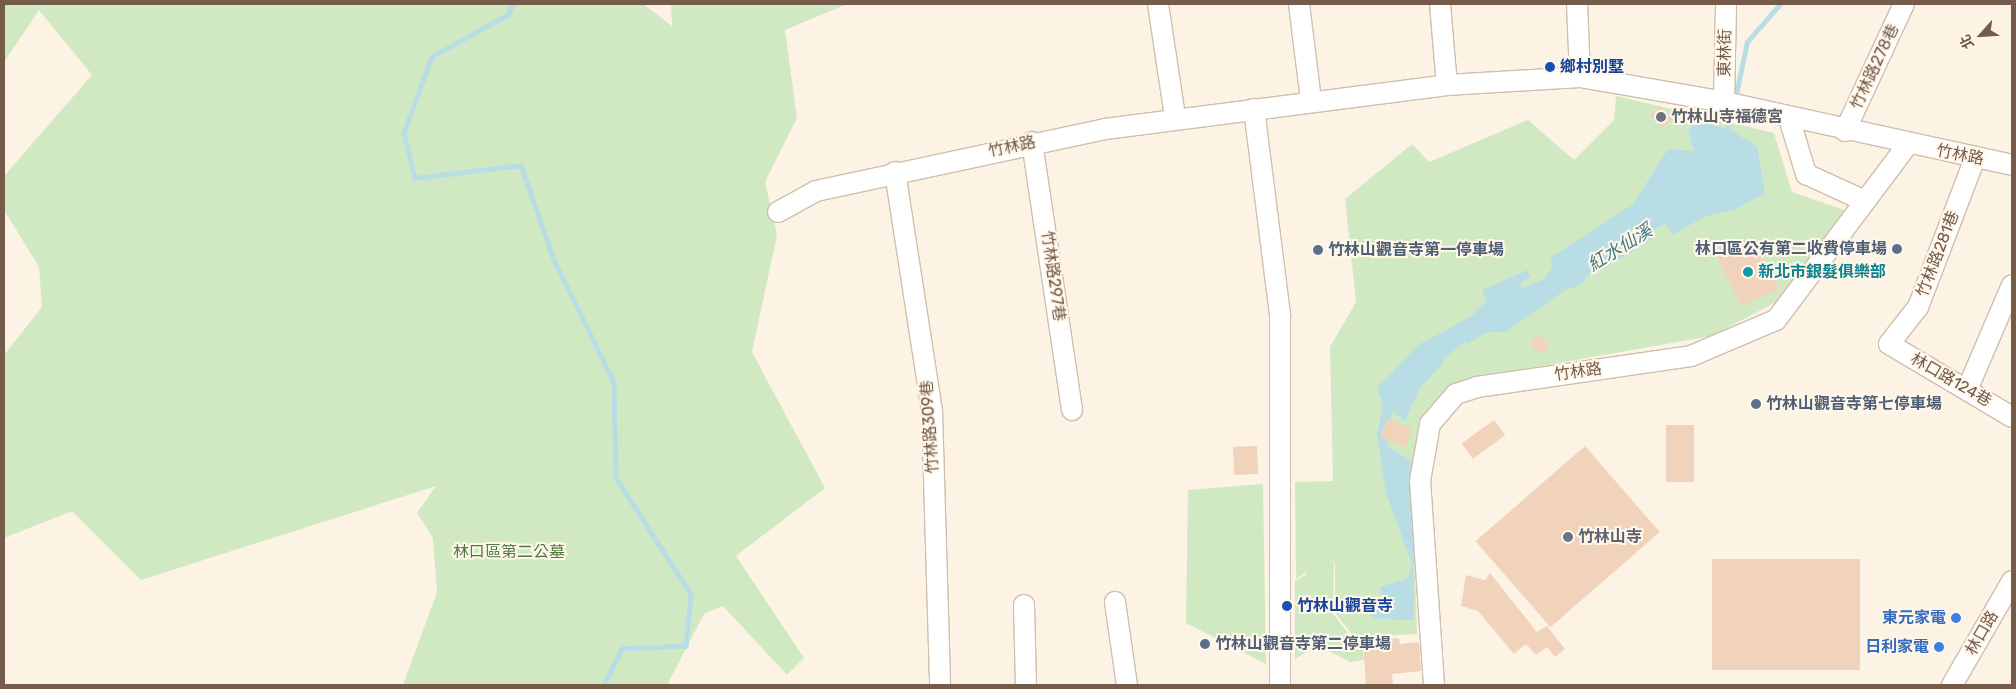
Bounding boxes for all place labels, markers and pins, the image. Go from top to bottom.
place label: 鄉村別墅 [1560,57,1624,77]
marker: 鄉村別墅 [1544,61,1556,73]
place label: 竹林山寺福德宮 [1671,107,1783,127]
marker: 竹林山寺福德宮 [1655,111,1667,123]
place label: 林口區公有第二收費停車場 [1695,239,1887,259]
place label: 竹林山觀音寺第一停車場 [1328,240,1504,260]
marker: 林口區公有第二收費停車場 [1891,243,1903,255]
marker: 竹林山觀音寺第一停車場 [1312,244,1324,256]
place label: 新北市銀髮俱樂部 [1758,262,1886,282]
marker: 新北市銀髮俱樂部 [1742,266,1754,278]
place label: 竹林山觀音寺第七停車場 [1766,394,1942,414]
marker: 竹林山觀音寺第七停車場 [1750,398,1762,410]
place label: 竹林山寺 [1578,527,1642,547]
marker: 竹林山寺 [1562,531,1574,543]
place label: 竹林山觀音寺 [1297,596,1393,616]
marker: 竹林山觀音寺 [1281,600,1293,612]
place label: 東元家電 [1882,608,1946,628]
marker: 東元家電 [1950,612,1962,624]
place label: 竹林山觀音寺第二停車場 [1215,634,1391,654]
place label: 日利家電 [1865,637,1929,657]
marker: 竹林山觀音寺第二停車場 [1199,638,1211,650]
marker: 日利家電 [1933,641,1945,653]

